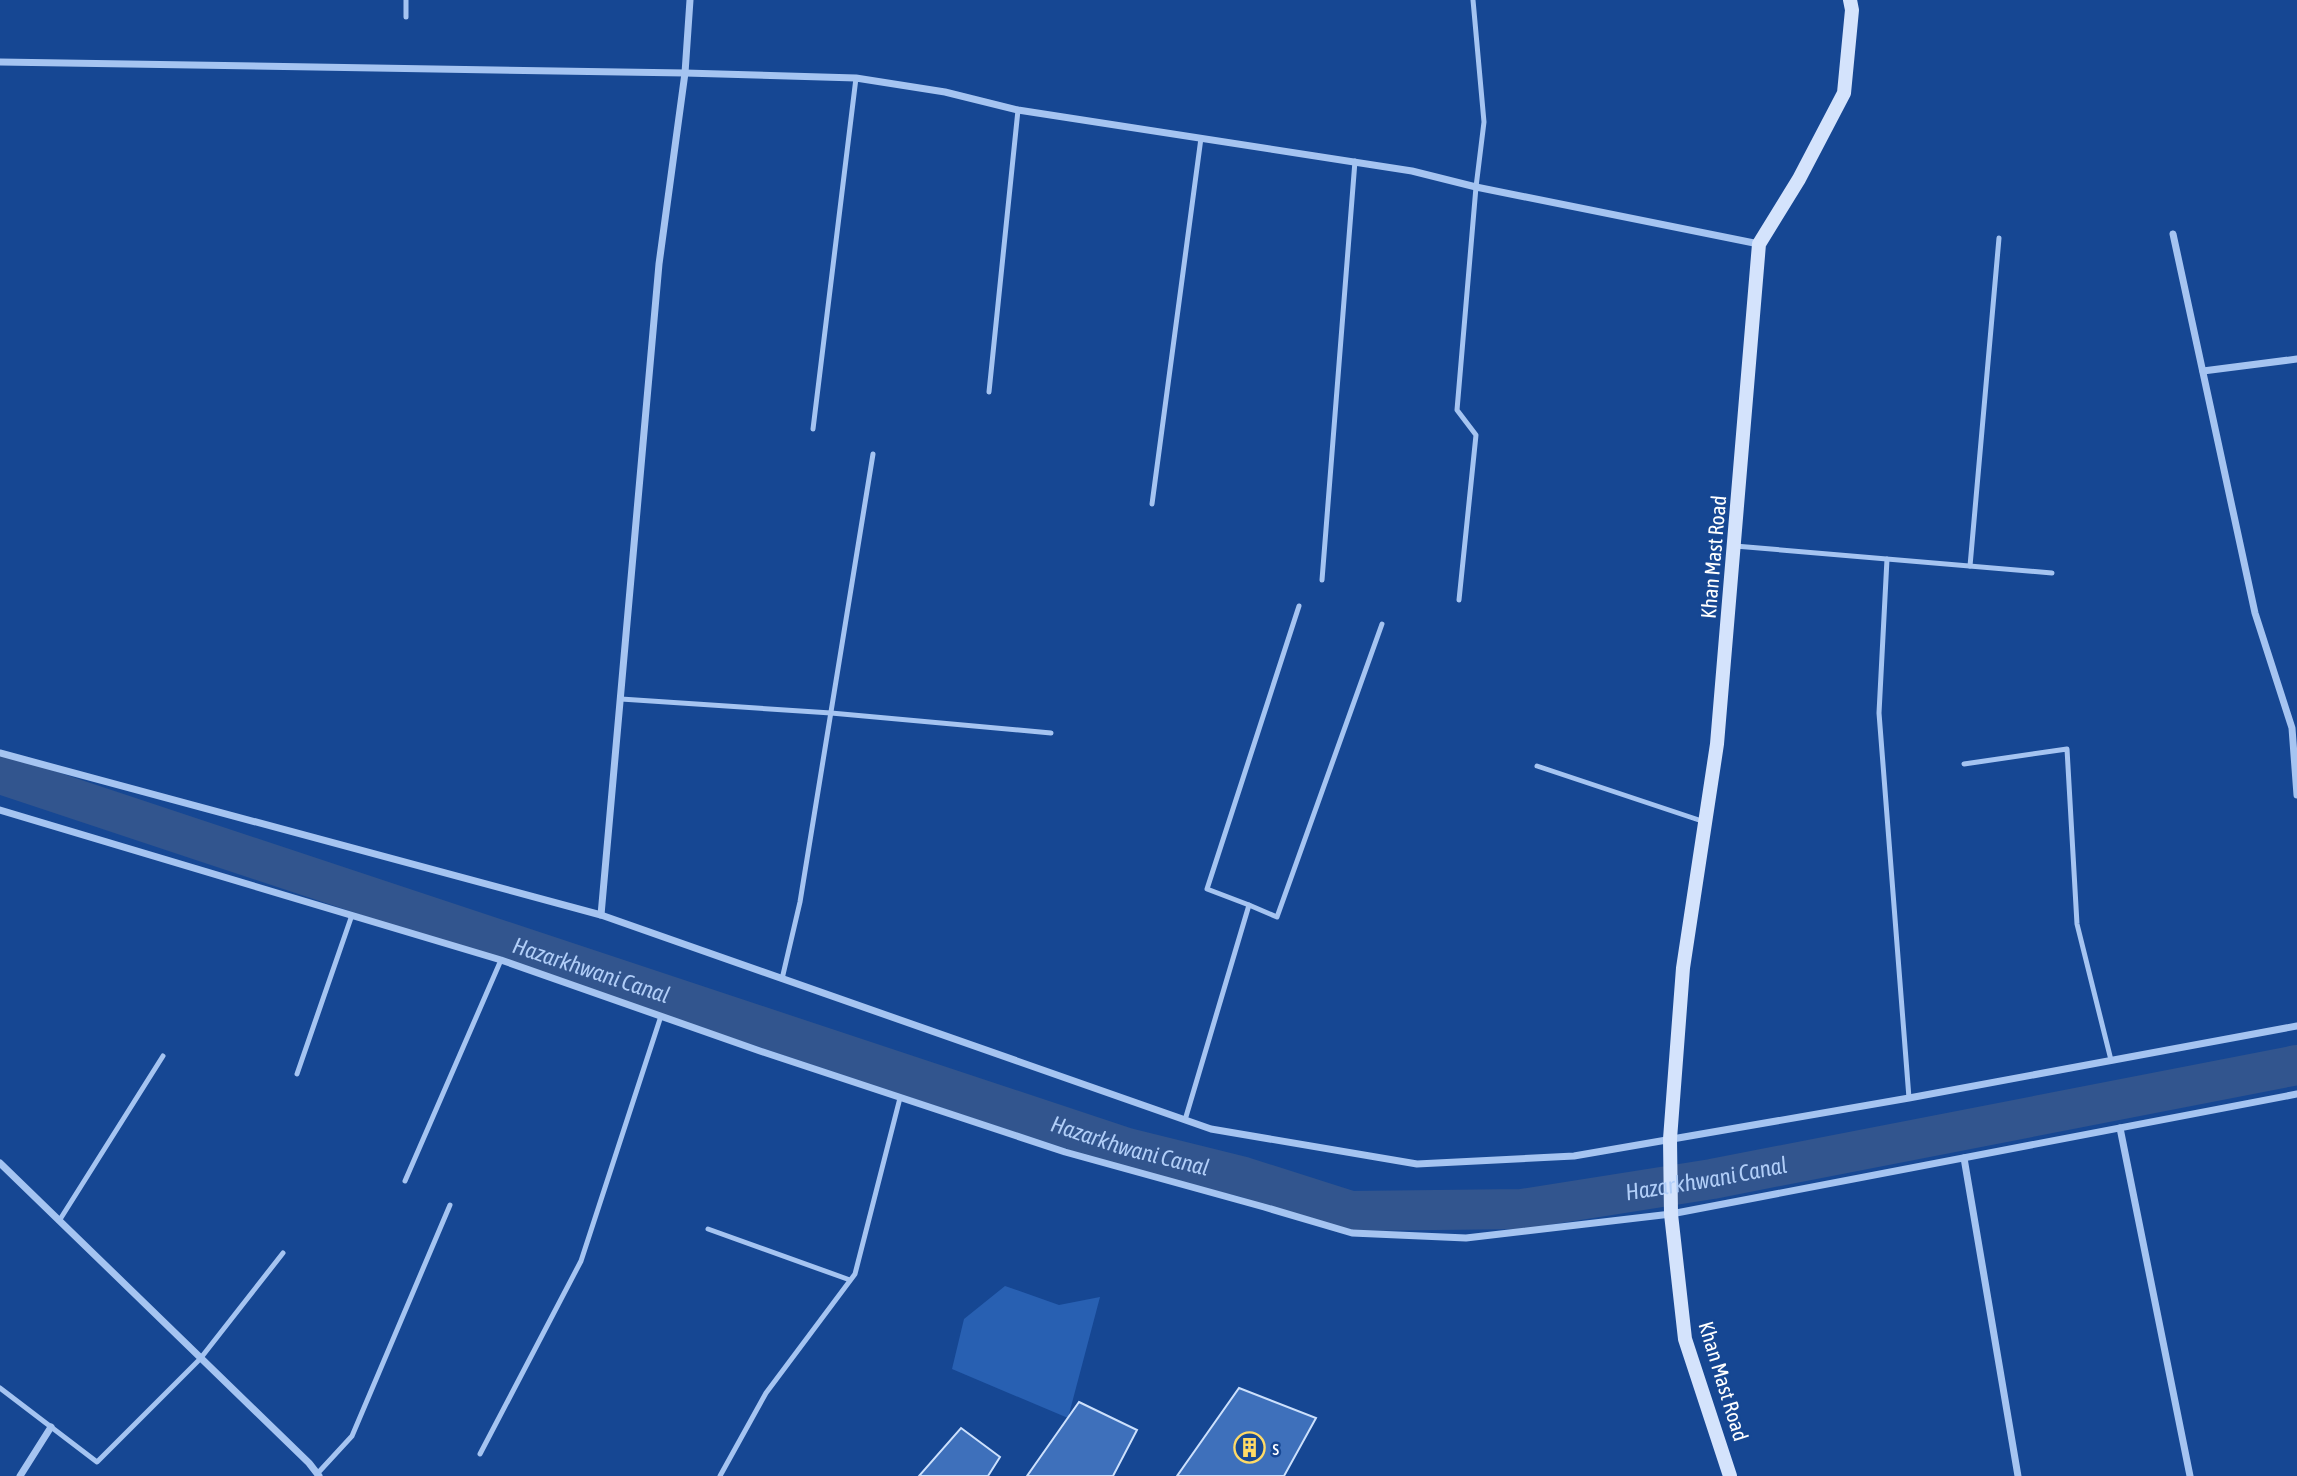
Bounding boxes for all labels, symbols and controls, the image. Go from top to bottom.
street label: Khan Mast Road [1696,494,1730,620]
water label: Hazarkhwani Canal [509,932,673,1008]
water label: Hazarkhwani Canal [1048,1111,1212,1181]
water label: Hazarkhwani Canal [1624,1152,1789,1205]
street label: Khan Mast Road [1694,1318,1754,1444]
building icon: s [1232,1430,1266,1464]
place label: s [1272,1435,1279,1459]

